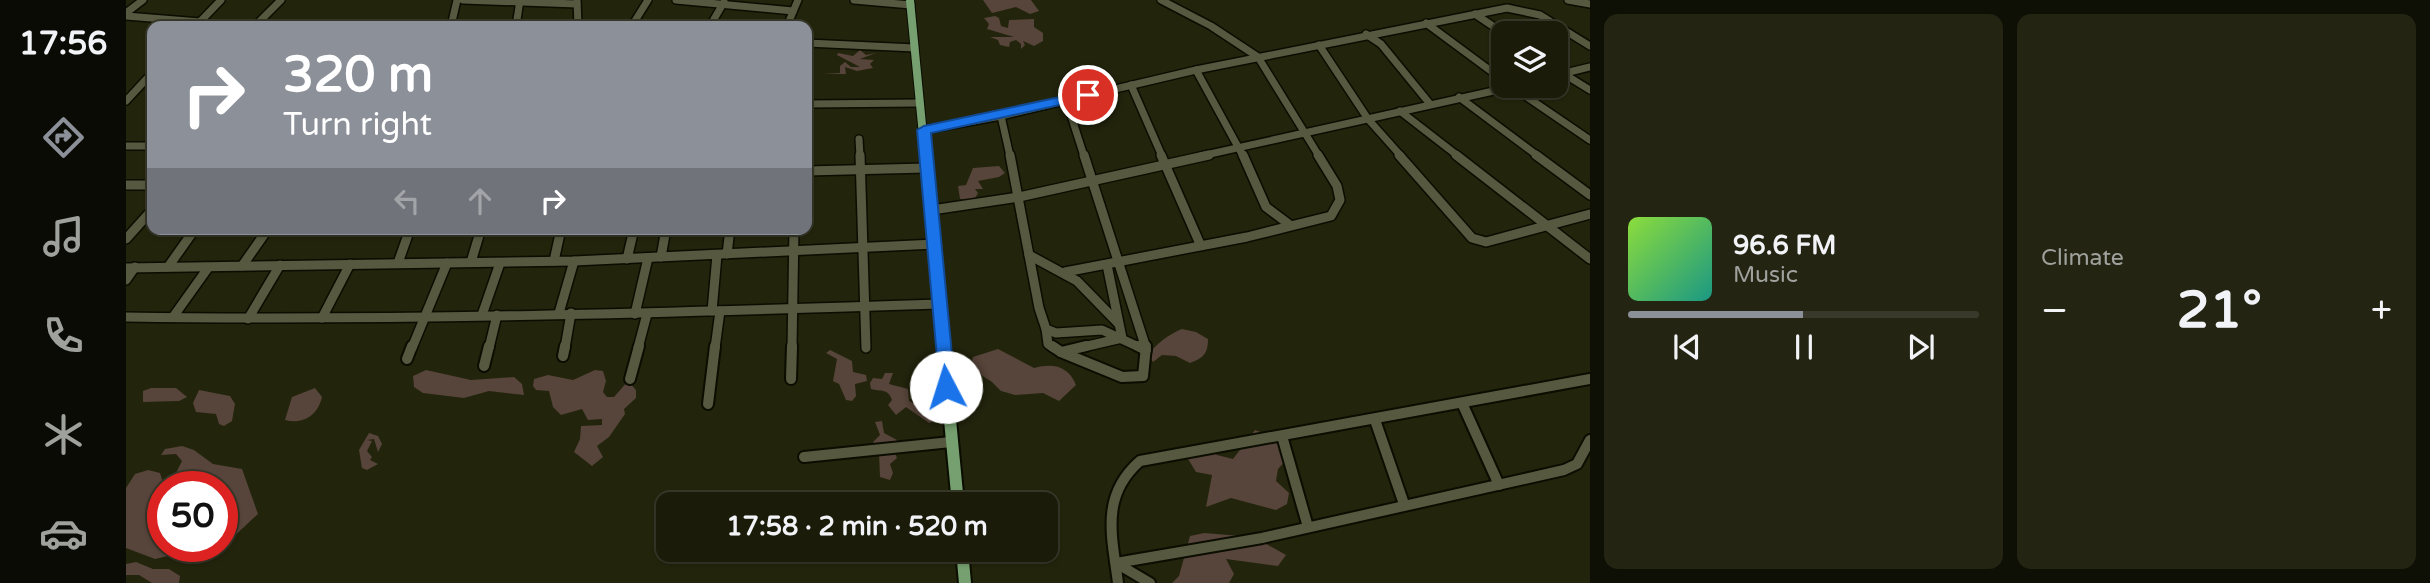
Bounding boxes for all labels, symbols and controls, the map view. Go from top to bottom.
map controls [1491,21,1568,98]
button: layers [1491,21,1568,98]
text: 17:56 [19,25,107,63]
text: 320 m [283,46,433,105]
icon: right [168,49,259,140]
pin [1058,65,1118,125]
icon: arrive [1069,76,1107,114]
text: Turn right [283,106,432,144]
icon: directions [39,113,88,162]
icon: left [388,182,426,220]
icon: ahead [461,182,499,220]
icon: right [534,182,572,220]
icon: music [39,212,88,261]
text: 96.6 FM [1733,230,1836,261]
text: Climate [2041,244,2124,272]
text: Music [1733,261,1798,289]
text: 21° [2177,279,2262,342]
text: − [2041,288,2068,334]
text: + [2371,288,2392,334]
icon: phone [39,311,88,360]
icon: previous [1668,328,1706,366]
icon: pause [1785,328,1823,366]
icon: next [1902,328,1940,366]
position arrow [909,350,983,424]
icon: climate [39,410,88,459]
speed limit sign: 50 [147,471,238,562]
icon: car [39,509,88,558]
text: 17:58 · 2 min · 520 m [726,511,988,542]

